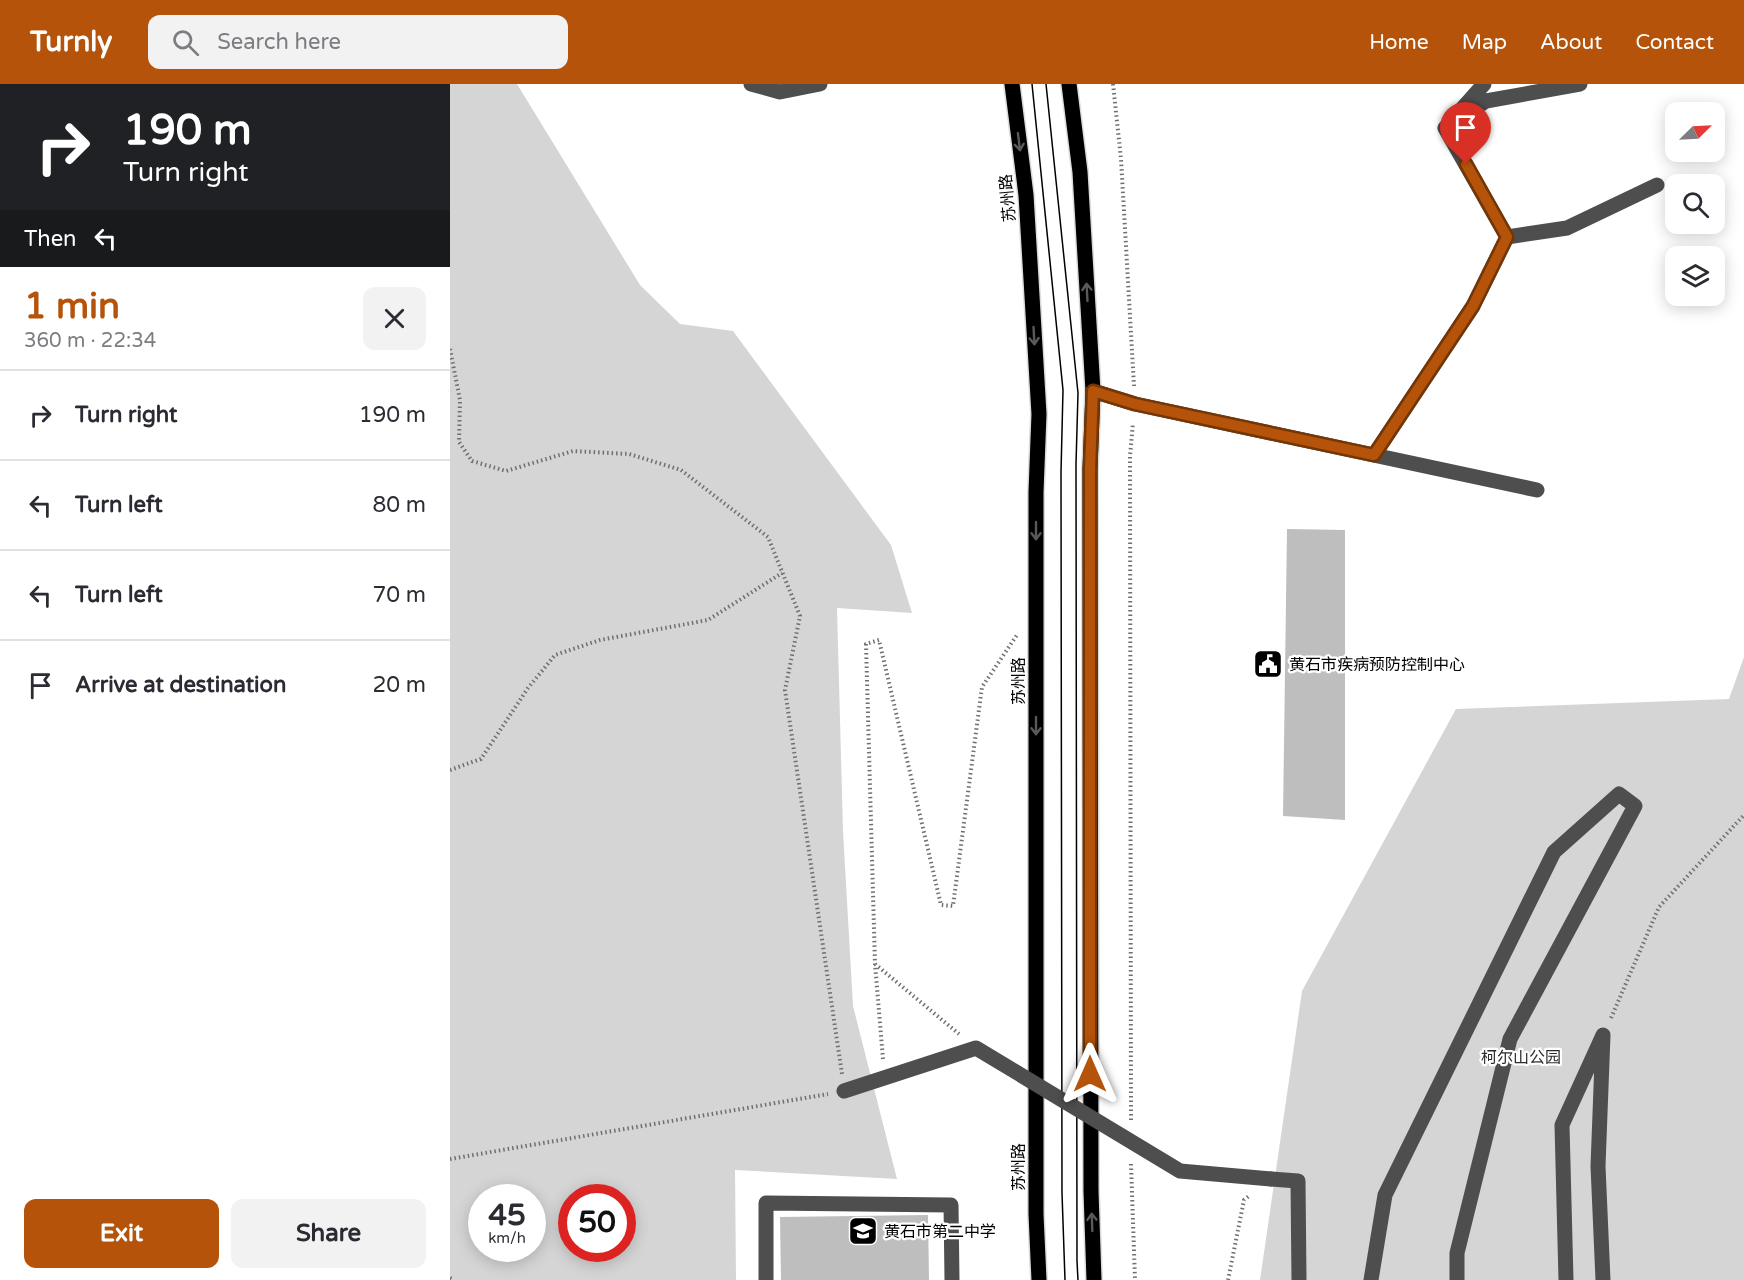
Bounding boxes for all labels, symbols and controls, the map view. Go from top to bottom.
search box [148,15,568,69]
text: Turnly [30,25,112,59]
icon: search [169,26,202,59]
text: Search here [217,29,341,55]
text: Home [1369,30,1429,55]
text: Map [1462,30,1507,55]
text: About [1540,30,1602,55]
text: Contact [1635,30,1714,55]
pin [1440,102,1491,164]
north arrow [1665,102,1725,162]
map controls [1665,102,1725,306]
text: 190 m [123,105,252,156]
icon: right [24,108,102,186]
icon: arrive [1449,111,1482,144]
one-way arrow [1014,132,1025,151]
text: Turn right [123,156,249,189]
street label: 苏州路 [996,173,1020,223]
button: search [1665,174,1725,234]
icon: left [89,222,122,255]
text: Then [24,226,77,252]
button: layers [1665,246,1725,306]
one-way arrow [1082,282,1093,302]
text: 1 min [24,285,120,328]
button: close [363,287,426,350]
one-way arrow [1029,326,1040,346]
text: 360 m · 22:34 [24,329,156,353]
icon: right [24,399,57,432]
text: Turn right [75,402,177,428]
text: 190 m [359,402,426,428]
icon: left [24,489,57,522]
text: Turn left [75,492,163,518]
text: 80 m [372,492,426,518]
one-way arrow [1030,521,1042,541]
icon: left [24,579,57,612]
text: Turn left [75,582,163,608]
text: 70 m [372,582,426,608]
public building icon: 黄石市疾病预防控制中心 [1252,648,1284,680]
place label: 黄石市疾病预防控制中心 [1289,655,1465,675]
street label: 苏州路 [1009,657,1029,705]
icon: arrive [24,669,57,702]
text: Arrive at destination [75,672,286,698]
text: 20 m [372,672,426,698]
one-way arrow [1030,716,1042,736]
position arrow [1058,1042,1122,1106]
park label: 柯尔山公园 [1481,1048,1561,1068]
street label: 苏州路 [1009,1143,1029,1191]
speed limit sign: 50 [558,1184,636,1262]
text: 45 [488,1197,526,1234]
button: Exit [24,1199,219,1268]
button: Share [231,1199,426,1268]
one-way arrow [1086,1212,1097,1232]
school or university icon: 黄石市第二中学 [847,1215,879,1247]
place label: 黄石市第二中学 [884,1222,996,1242]
text: km/h [488,1229,526,1247]

